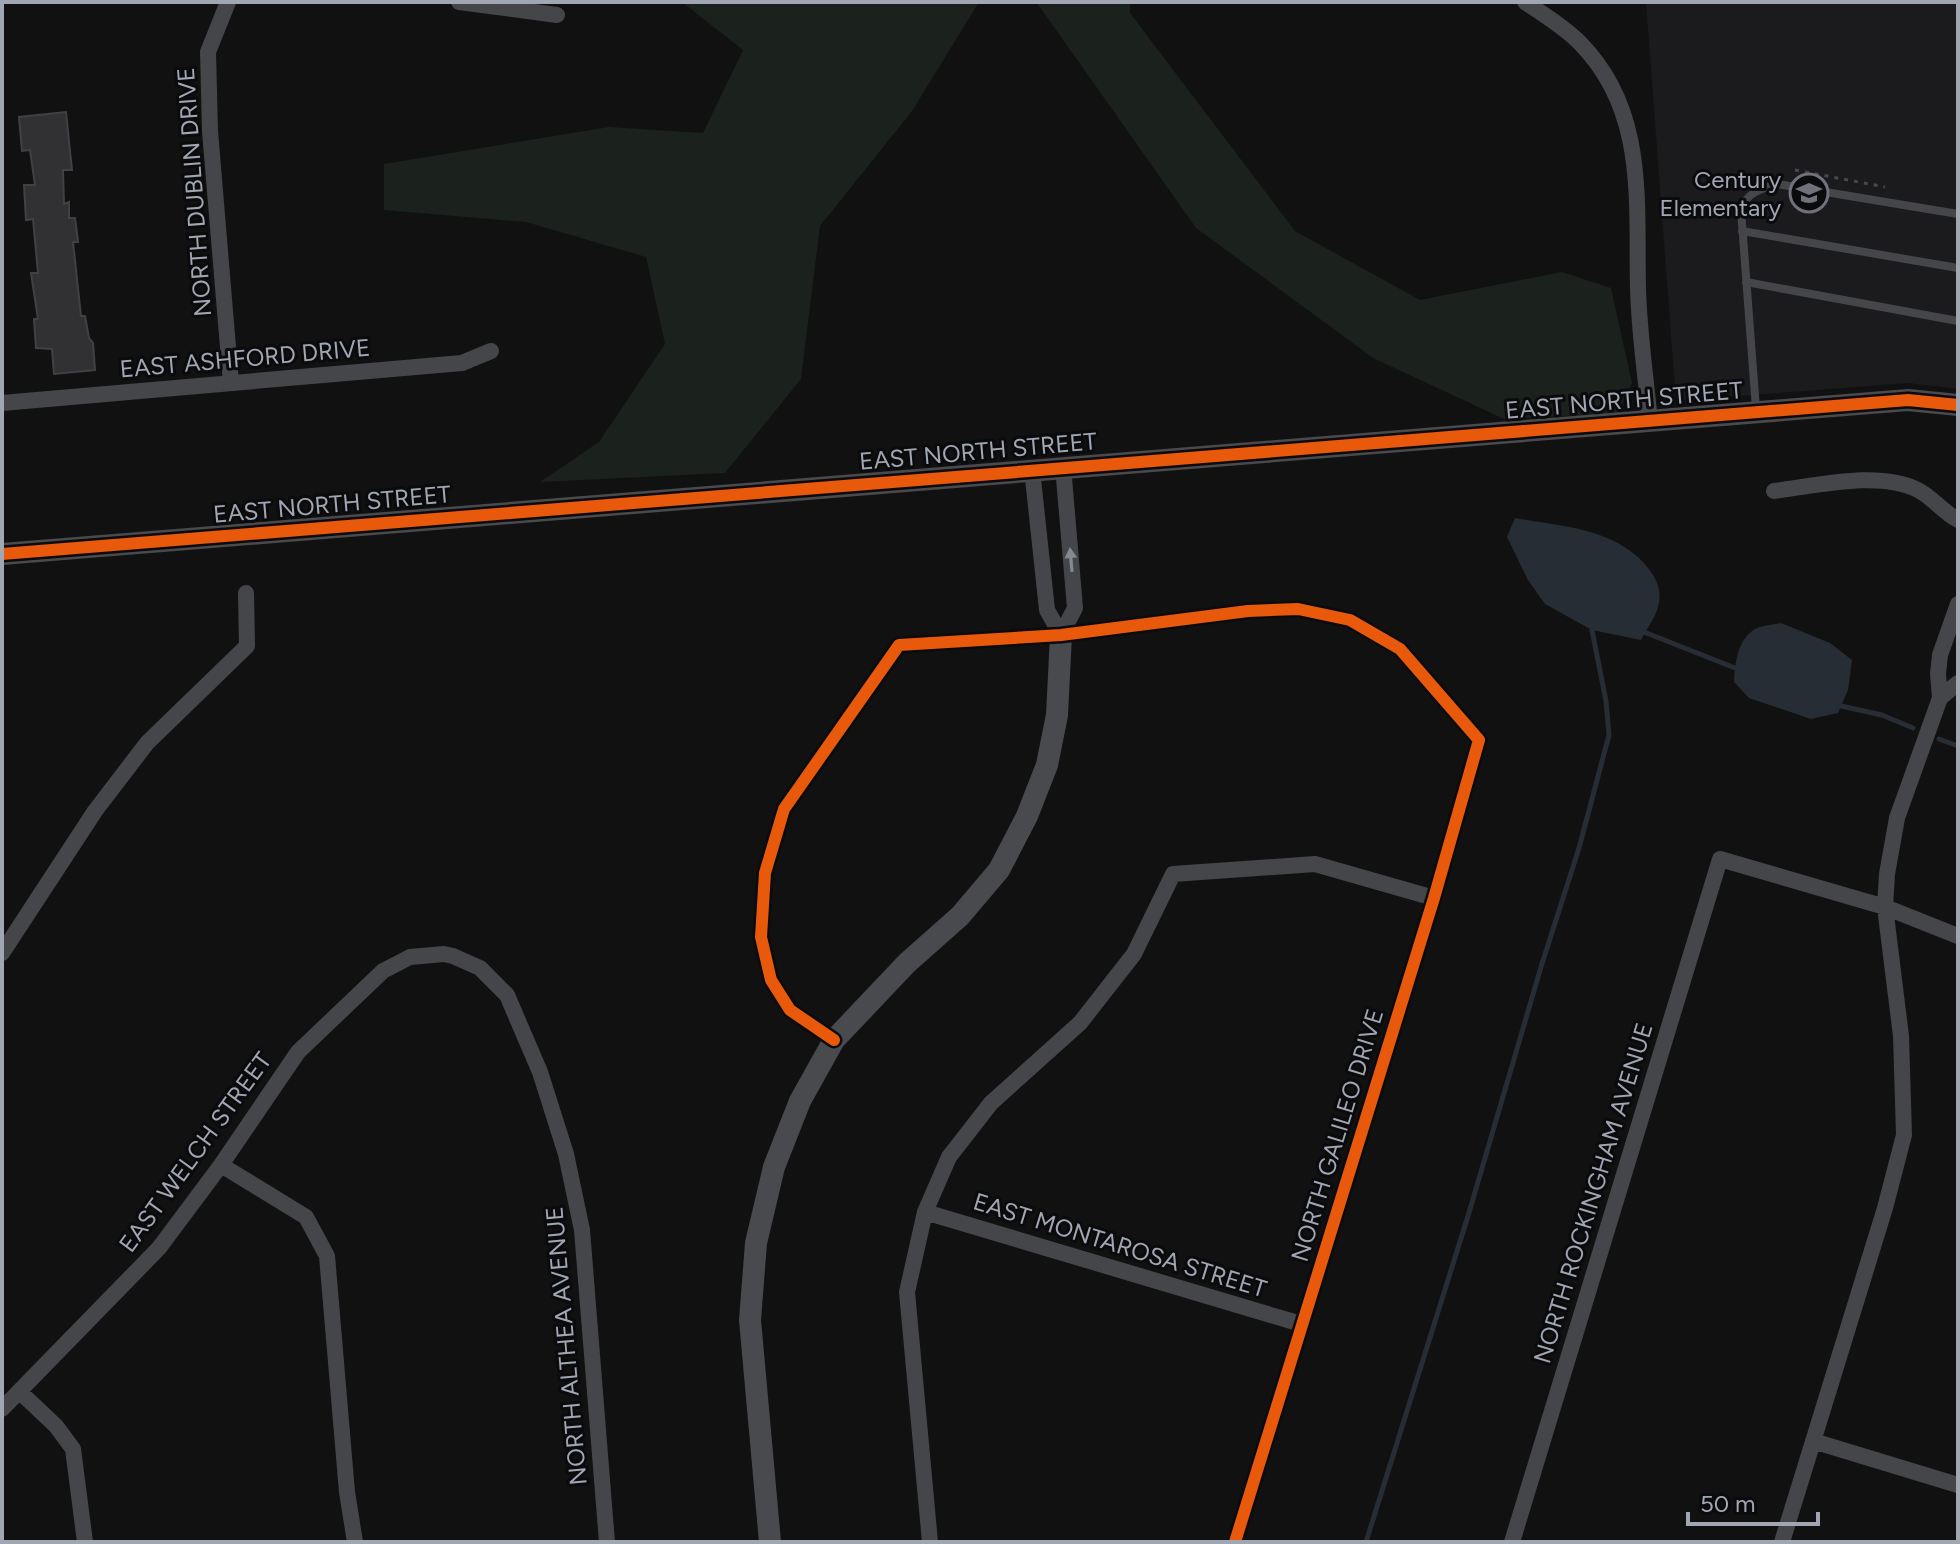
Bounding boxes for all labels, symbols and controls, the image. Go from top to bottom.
street label: NORTH DUBLIN DRIVE [171,66,217,318]
place label: Century Elementary [1660,165,1781,222]
school or university icon: Century Elementary [1788,172,1830,214]
street label: EAST ASHFORD DRIVE [119,333,371,383]
street label: EAST NORTH STREET [1504,375,1744,425]
street label: EAST NORTH STREET [858,426,1098,476]
street label: EAST NORTH STREET [212,479,452,529]
one-way arrow [1064,547,1077,572]
street label: NORTH GALILEO DRIVE [1285,1005,1389,1265]
street label: NORTH ROCKINGHAM AVENUE [1527,1019,1659,1367]
street label: EAST WELCH STREET [113,1046,277,1258]
street label: EAST MONTAROSA STREET [970,1187,1270,1303]
street label: NORTH ALTHEA AVENUE [539,1205,593,1487]
scale bar [1688,1476,1818,1526]
text: 50 m [1700,1489,1756,1518]

